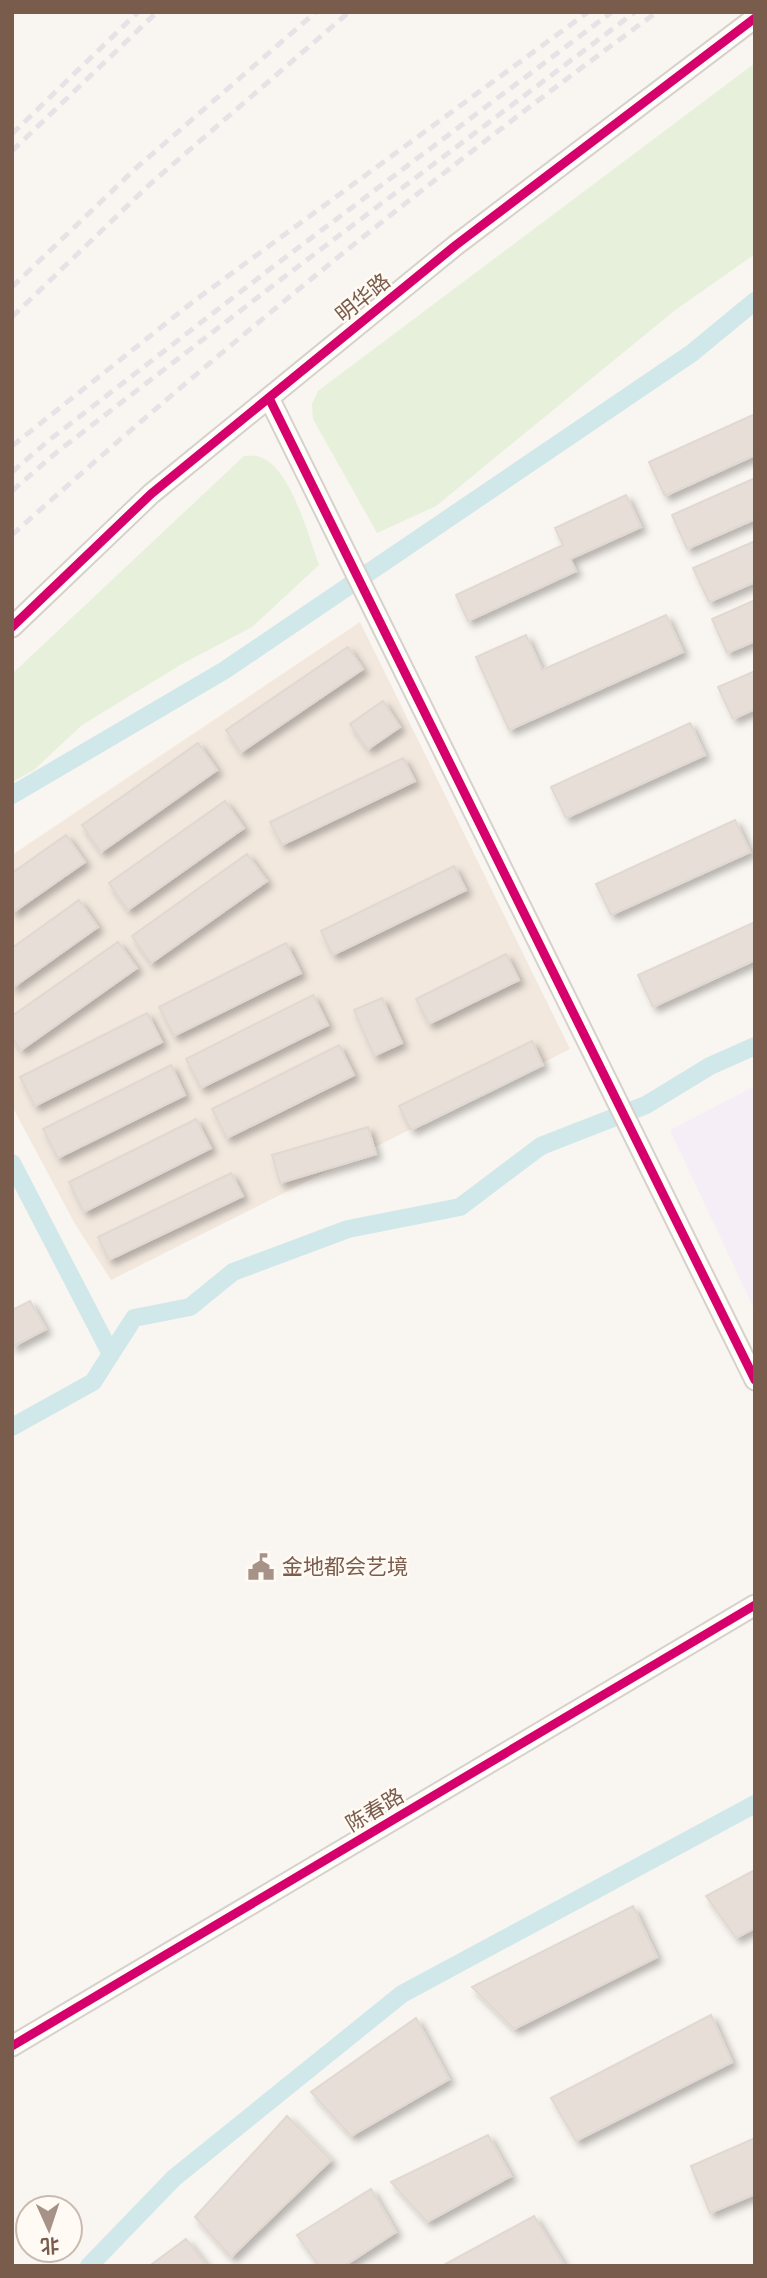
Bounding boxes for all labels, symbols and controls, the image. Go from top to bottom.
street label: 明华路 [329,267,396,329]
public building icon: 金地都会艺境 [246,1552,276,1582]
place label: 金地都会艺境 [282,1552,408,1581]
street label: 陈春路 [340,1781,409,1838]
north arrow [14,2194,84,2264]
text: 北 [40,2232,60,2259]

